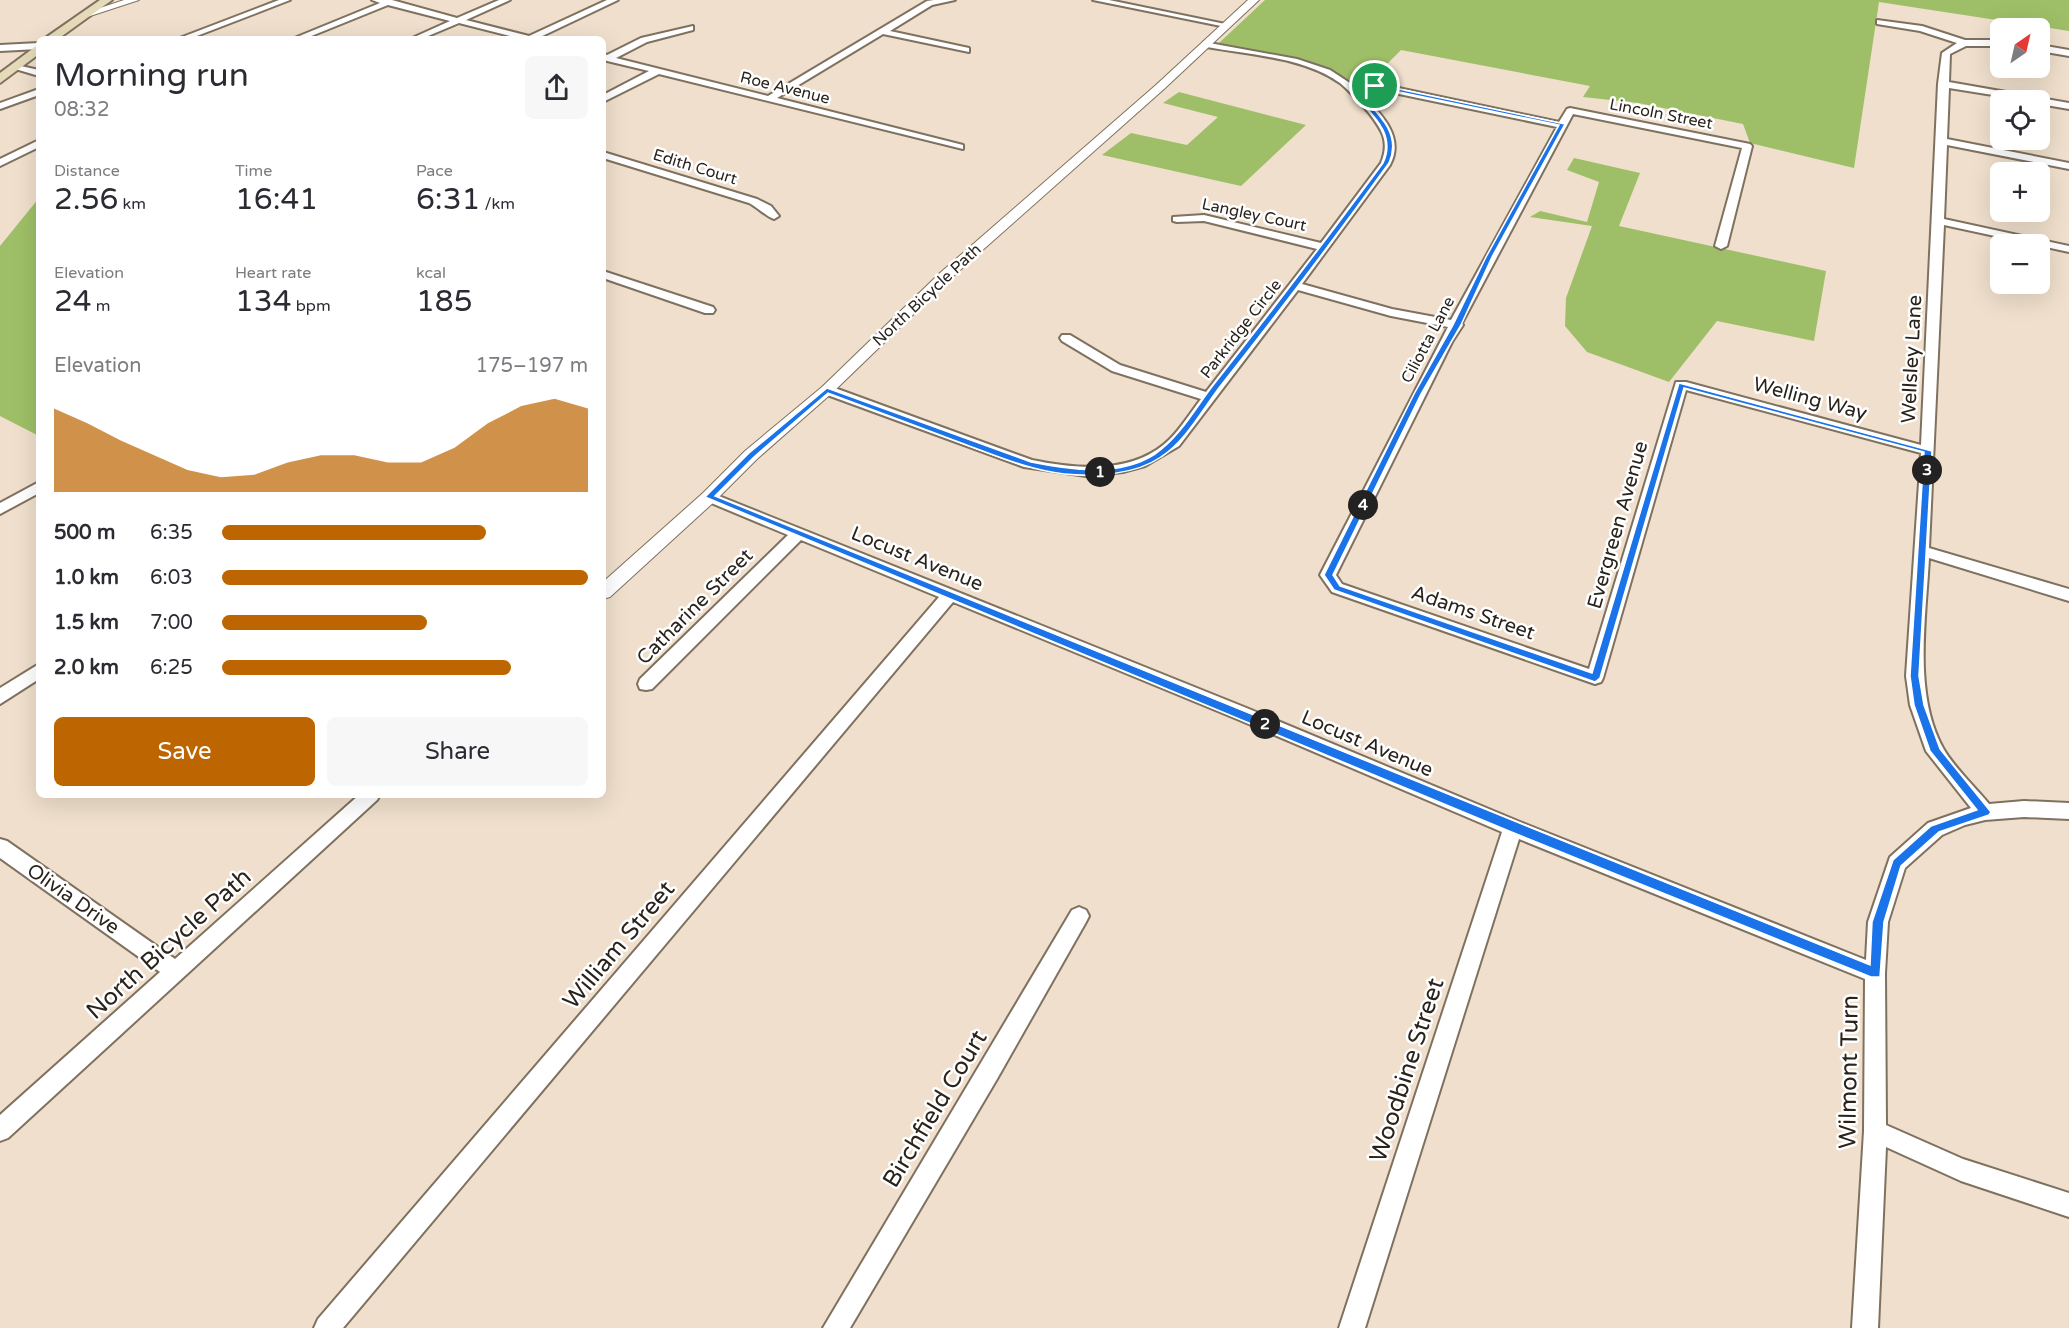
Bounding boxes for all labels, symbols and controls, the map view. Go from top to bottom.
north arrow [1990,18,2050,78]
map controls [1990,18,2050,294]
text: Morning run [54,56,249,95]
button: share [525,56,588,119]
pin [1349,60,1400,111]
street label: Roe Avenue [738,67,832,109]
icon: arrive [1358,69,1391,102]
button: locate [1990,90,2050,150]
street label: Lincoln Street [1608,94,1714,134]
text: 08:32 [54,98,109,122]
street label: Edith Court [651,145,739,189]
text: Distance [54,161,120,181]
text: Time [235,161,272,181]
text: Pace [416,161,453,181]
button: + [1990,162,2050,222]
text: 2.56 [54,181,118,218]
text: 16:41 [235,181,318,218]
text: 6:31 [416,181,480,218]
text: km [118,194,146,214]
text: /km [480,194,515,214]
street label: Langley Court [1200,194,1308,236]
button: − [1990,234,2050,294]
street label: North Bicycle Path [869,240,985,350]
text: Elevation [54,263,124,283]
text: Heart rate [235,263,311,283]
text: kcal [416,263,446,283]
street label: Parkridge Circle [1196,275,1286,383]
text: 24 [54,283,92,320]
text: 134 [235,283,292,320]
text: 185 [416,283,473,320]
street label: Ciliotta Lane [1397,293,1459,387]
street label: Wellsley Lane [1897,294,1927,424]
text: m [92,296,111,316]
text: bpm [292,296,331,316]
text: Elevation [54,354,141,378]
text: 175–197 m [475,354,588,378]
street label: Welling Way [1750,372,1870,426]
street label: Evergreen Avenue [1583,438,1653,612]
pin: 3 [1912,455,1942,485]
pin: 1 [1085,457,1115,487]
text: 3 [1922,460,1932,480]
text: 1 [1095,462,1105,482]
pin: 4 [1348,490,1378,520]
text: 4 [1358,495,1368,515]
text: 500 m [54,521,115,545]
text: 6:35 [150,521,193,545]
street label: Locust Avenue [847,522,987,596]
street label: Catharine Street [632,544,758,670]
text: 1.0 km [54,566,119,590]
text: 6:03 [150,566,193,590]
street label: Adams Street [1408,581,1538,645]
text: 1.5 km [54,611,119,635]
text: 7:00 [150,611,193,635]
text: 2.0 km [54,656,119,680]
text: 6:25 [150,656,193,680]
street label: Locust Avenue [1298,706,1436,782]
pin: 2 [1250,709,1280,739]
text: 2 [1260,714,1270,734]
button: Save [54,717,315,786]
button: Share [327,717,588,786]
street label: Olivia Drive [22,858,124,940]
street label: North Bicycle Path [81,862,257,1026]
street label: William Street [557,875,681,1015]
street label: Woodbine Street [1364,974,1450,1166]
street label: Wilmont Turn [1833,995,1865,1149]
street label: Birchfield Court [877,1025,993,1193]

